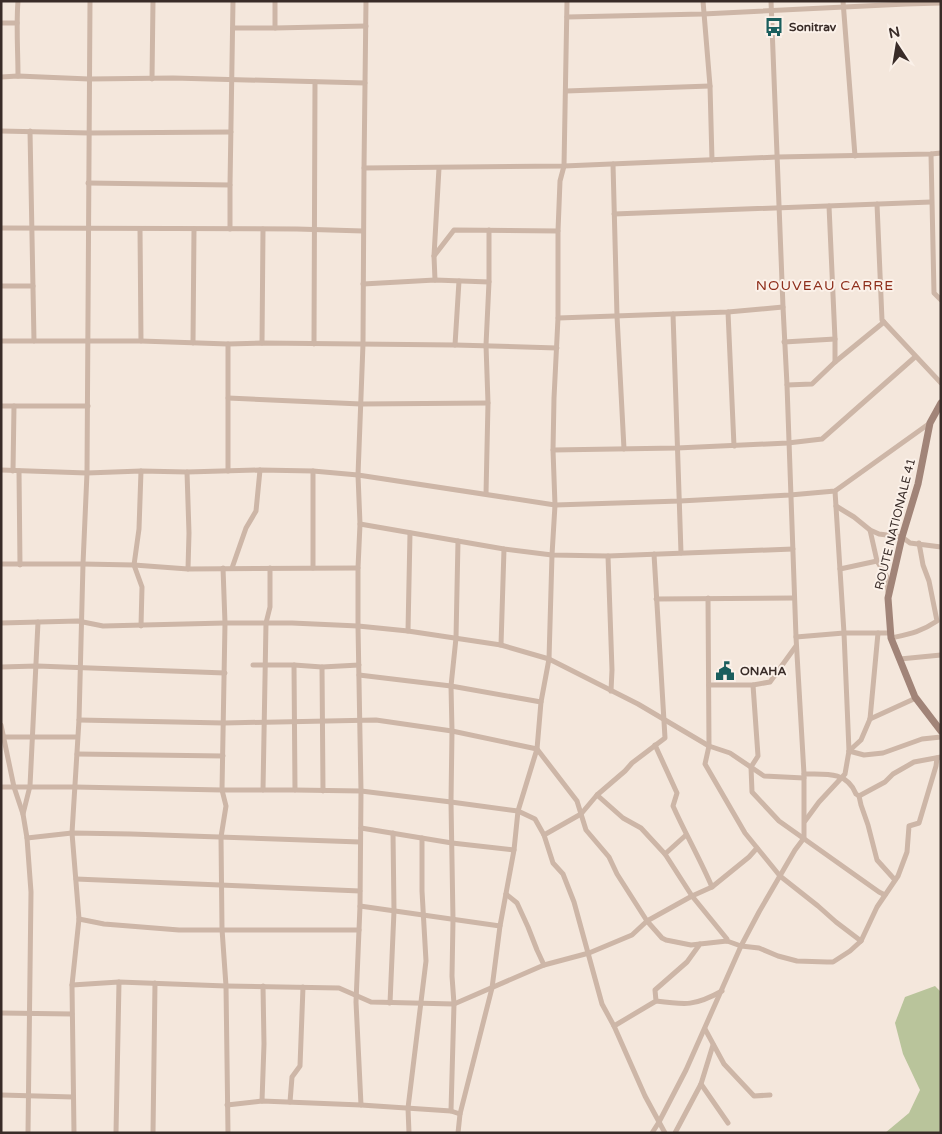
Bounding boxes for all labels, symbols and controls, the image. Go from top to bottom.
bus stop icon: Sonitrav [763,16,785,38]
place label: Sonitrav [789,20,837,34]
north arrow [872,20,922,70]
text: N [887,23,902,42]
district label: NOUVEAU CARRE [756,277,894,294]
street label: ROUTE NATIONALE 41 [872,457,918,591]
public building icon: ONAHA [714,660,736,682]
place label: ONAHA [740,664,786,678]

